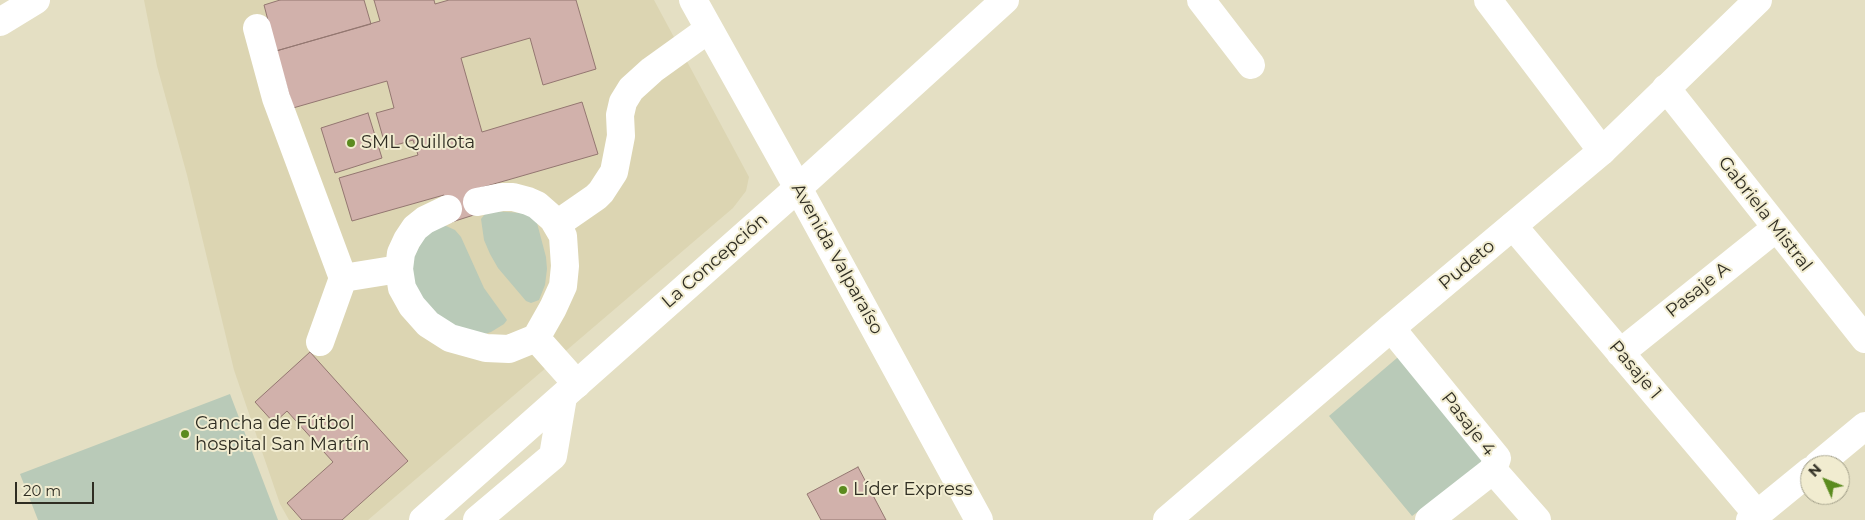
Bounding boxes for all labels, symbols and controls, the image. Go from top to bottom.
place label: SML Quillota [361,132,475,154]
marker: SML Quillota [345,137,357,149]
street label: Gabriela Mistral [1713,152,1817,276]
street label: Avenida Valparaíso [787,180,887,338]
street label: La Concepción [658,209,772,313]
street label: Pudeto [1435,235,1499,295]
street label: Pasaje A [1662,258,1734,322]
street label: Pasaje 1 [1604,336,1666,404]
street label: Pasaje 4 [1436,388,1500,460]
place label: Cancha de Fútbol hospital San Martín [195,413,369,456]
marker: Cancha de Fútbol hospital San Martín [179,428,191,440]
north arrow [1800,455,1850,505]
text: N [1805,460,1825,481]
scale bar [18,472,96,504]
place label: Líder Express [853,479,972,501]
text: 20 m [23,481,61,500]
marker: Líder Express [837,484,849,496]

